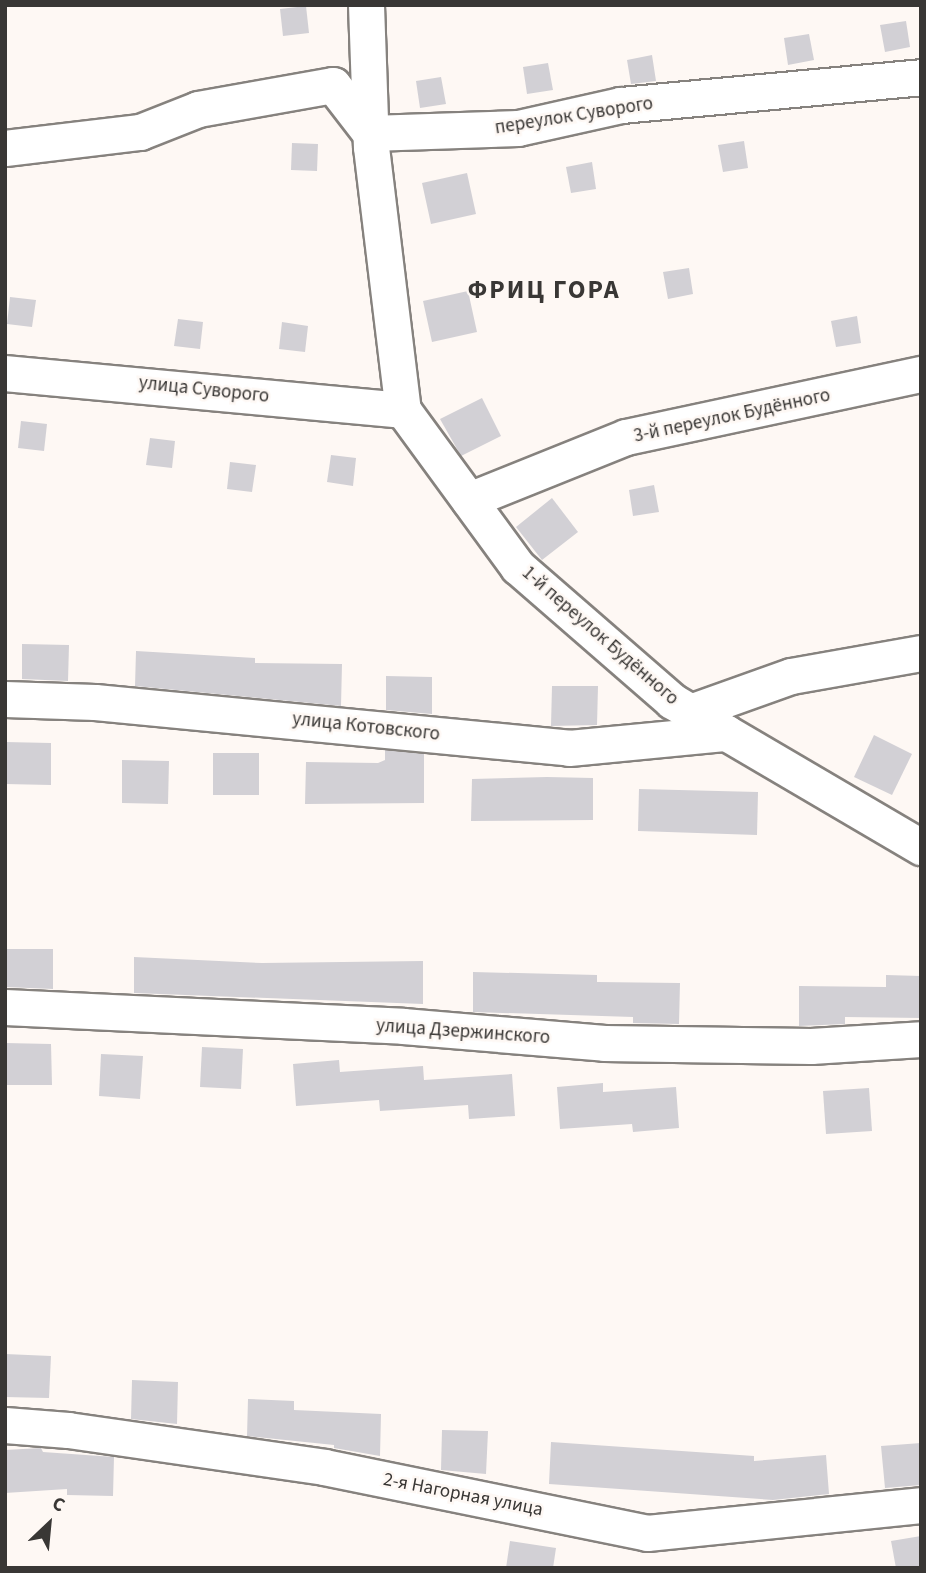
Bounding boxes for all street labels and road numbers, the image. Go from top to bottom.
street label: переулок Суворого [493,92,655,140]
street label: улица Суворого [138,372,270,408]
street label: 3-й переулок Будённого [632,384,832,448]
street label: 1-й переулок Будённого [517,562,683,710]
street label: улица Котовского [291,708,441,746]
street label: улица Дзержинского [375,1015,551,1049]
street label: 2-я Нагорная улица [381,1468,545,1522]

